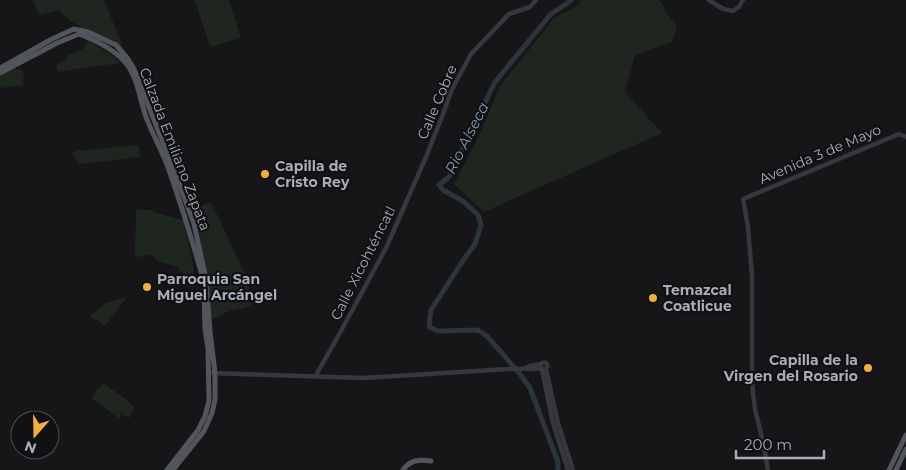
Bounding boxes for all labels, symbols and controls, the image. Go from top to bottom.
street label: Calle Cobre [413,62,461,142]
street label: Calzada Emiliano Zapata [136,65,214,233]
water label: Rio Alseca [440,99,493,177]
street label: Avenida 3 de Mayo [756,120,884,188]
place label: Capilla de Cristo Rey [275,157,350,191]
marker: Capilla de Cristo Rey [259,168,271,180]
street label: Calle Xicohténcatl [326,203,400,323]
place label: Parroquia San Miguel Arcángel [157,270,277,304]
marker: Parroquia San Miguel Arcángel [141,281,153,293]
place label: Temazcal Coatlicue [663,281,732,315]
marker: Temazcal Coatlicue [647,292,659,304]
place label: Capilla de la Virgen del Rosario [723,351,858,385]
marker: Capilla de la Virgen del Rosario [862,362,874,374]
north arrow [10,410,60,460]
scale bar [736,428,824,460]
text: 200 m [744,435,792,454]
text: N [22,437,39,458]

